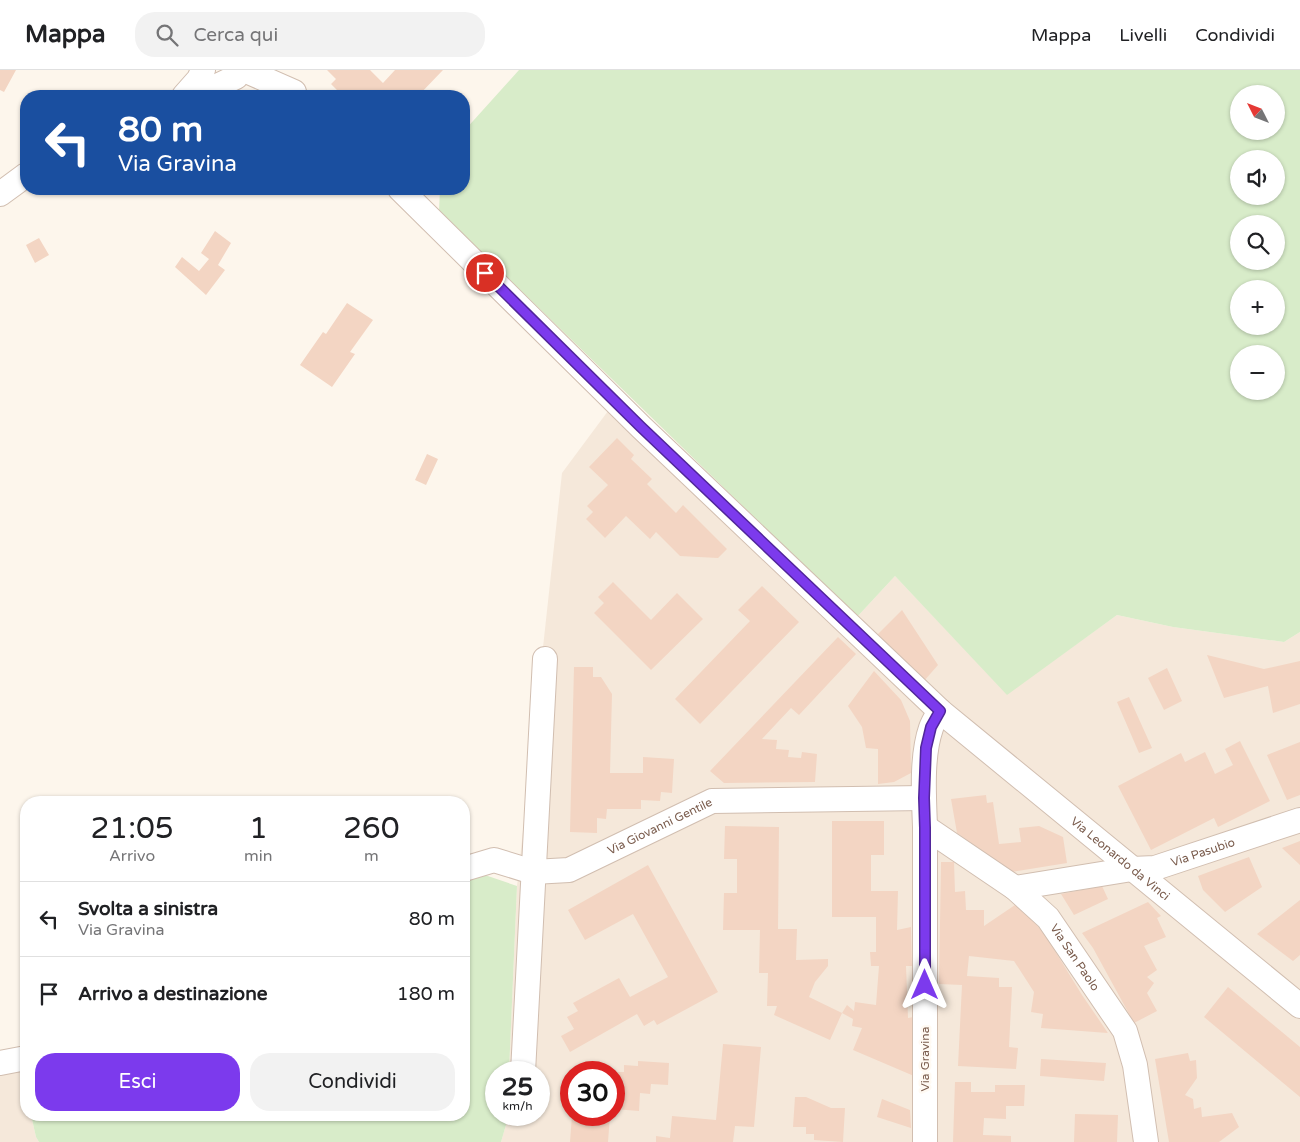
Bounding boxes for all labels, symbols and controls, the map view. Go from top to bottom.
search box [135,12,485,57]
text: Mappa [25,20,105,49]
icon: search [153,21,181,49]
text: Cerca qui [193,24,278,46]
text: Mappa [1031,24,1091,46]
text: Livelli [1119,24,1167,46]
text: Condividi [1195,24,1275,46]
north arrow [1230,85,1285,140]
map controls [1230,85,1285,400]
text: 80 m [118,109,203,151]
icon: left [35,110,100,175]
button: sound [1230,150,1285,205]
text: Via Gravina [118,151,237,177]
button: search [1230,215,1285,270]
pin [464,252,506,294]
icon: arrive [471,259,499,287]
button: + [1230,280,1285,335]
button: − [1230,345,1285,400]
street label: Via Giovanni Gentile [605,795,715,857]
text: 21:05 [90,810,174,847]
text: 1 [249,810,268,847]
text: 260 [343,810,400,847]
street label: Via Leonardo da Vinci [1068,814,1173,903]
street label: Via Pasubio [1169,835,1237,869]
text: Arrivo [109,846,155,866]
text: min [244,846,273,866]
text: m [364,846,379,866]
text: Svolta a sinistra [78,898,218,920]
icon: left [35,905,63,933]
text: 80 m [409,908,455,930]
text: Via Gravina [78,920,164,940]
street label: Via San Paolo [1047,921,1103,993]
position arrow [898,958,950,1010]
icon: arrive [35,980,63,1008]
text: Arrivo a destinazione [78,983,268,1005]
text: 180 m [397,983,455,1005]
street label: Via Gravina [918,1027,932,1091]
button: Esci [35,1053,240,1111]
button: Condividi [250,1053,455,1111]
speed limit sign: 30 [560,1061,625,1126]
text: 25 [502,1072,533,1102]
text: km/h [502,1099,533,1113]

